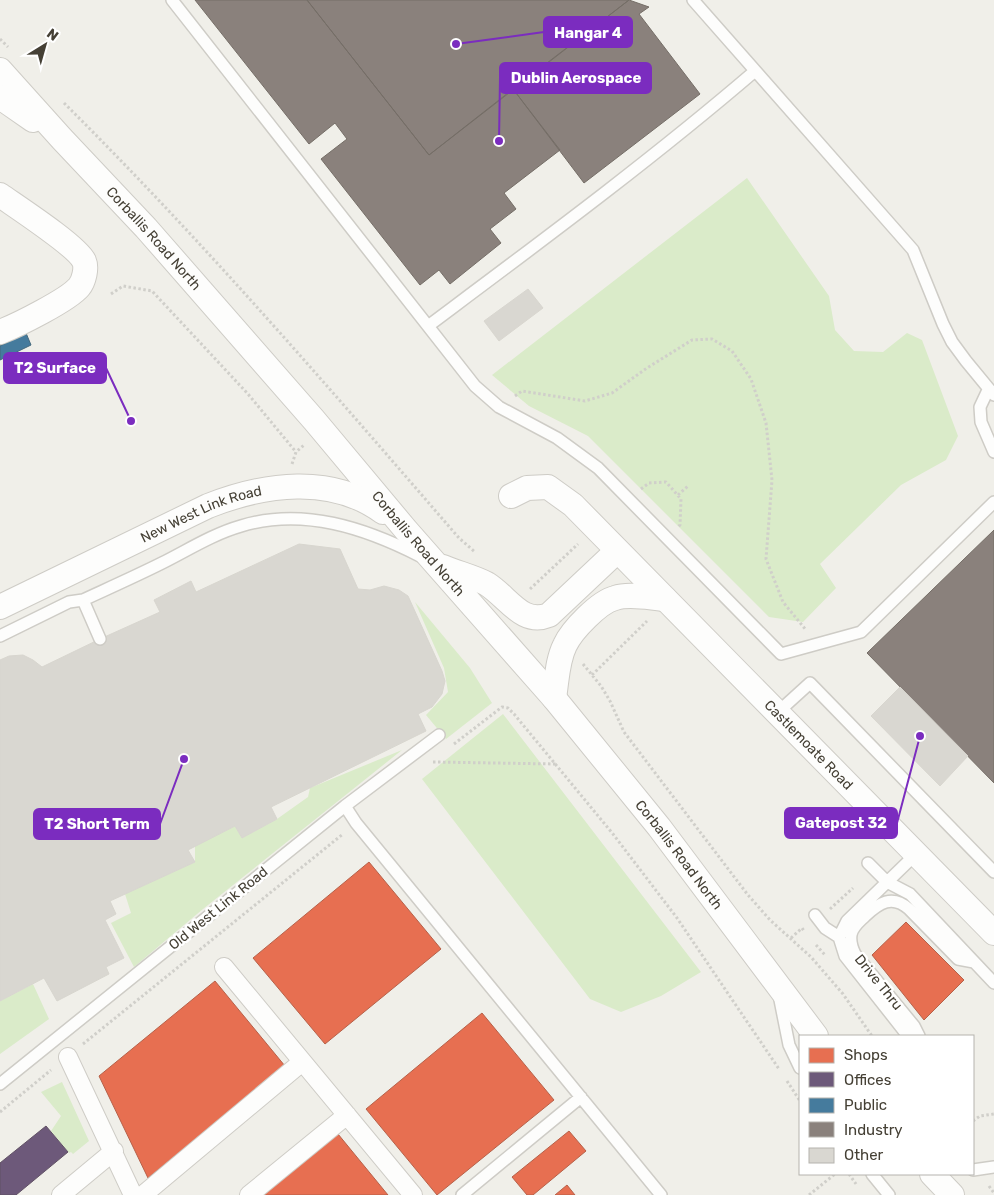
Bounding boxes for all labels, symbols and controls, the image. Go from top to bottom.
callout: Hangar 4 [544,17,632,47]
north arrow [20,20,70,70]
text: Hangar 4 [554,24,622,42]
text: N [43,25,62,45]
callout: Dublin Aerospace [500,63,651,93]
text: Dublin Aerospace [511,69,641,87]
street label: Corballis Road North [103,183,204,294]
callout: T2 Surface [4,353,106,383]
text: T2 Surface [14,359,96,377]
street label: New West Link Road [138,482,263,546]
street label: Corballis Road North [368,488,468,600]
street label: Castlemoate Road [761,697,856,794]
street label: Corballis Road North [631,797,726,913]
callout: Gatepost 32 [785,808,897,838]
callout: T2 Short Term [34,809,160,839]
text: Gatepost 32 [795,814,887,832]
text: T2 Short Term [44,815,150,833]
street label: Old West Link Road [165,863,271,954]
street label: Drive Thru [851,951,906,1014]
legend [799,1035,974,1175]
text: Shops [844,1046,888,1064]
text: Offices [844,1071,892,1089]
text: Public [844,1096,887,1114]
text: Industry [844,1121,903,1139]
text: Other [844,1146,884,1164]

